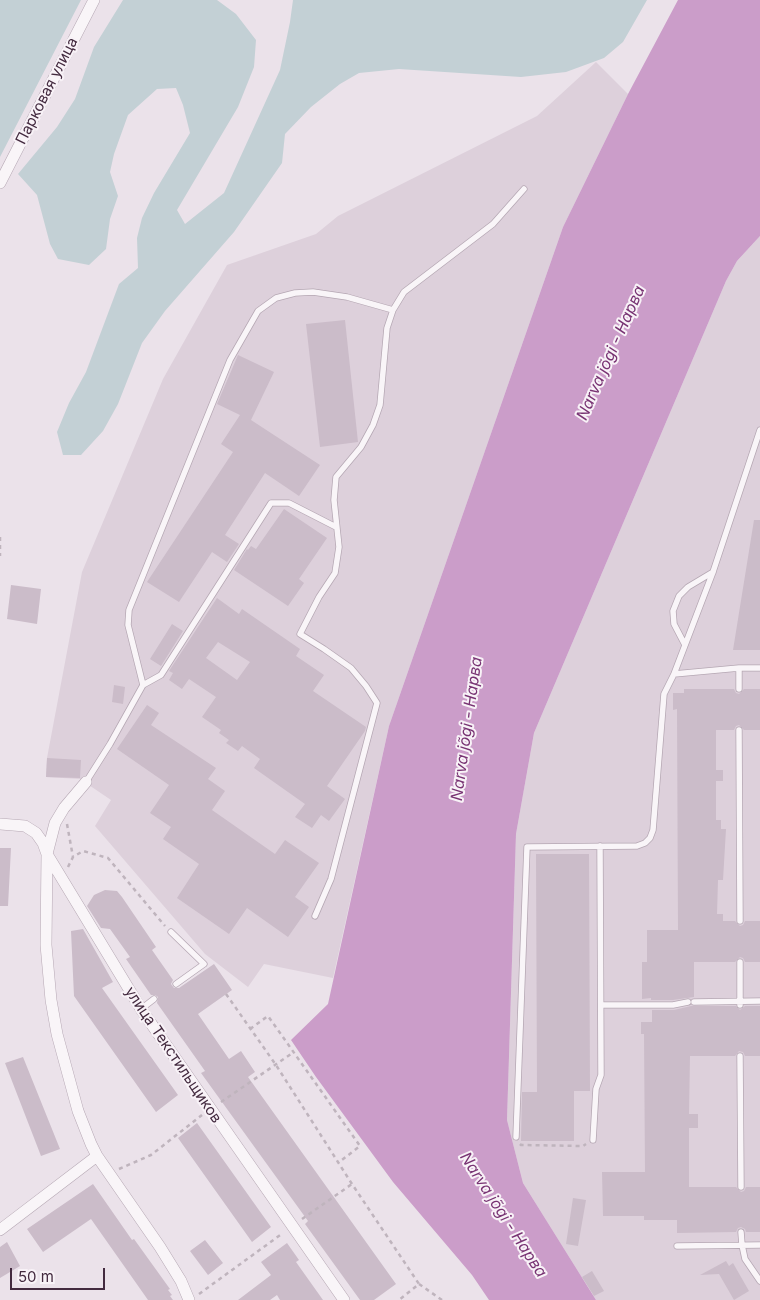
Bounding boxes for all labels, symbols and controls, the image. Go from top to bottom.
street label: Парковая улица [12,35,82,147]
water label: Narva jõgi - Нарва [573,283,649,423]
water label: Narva jõgi - Нарва [447,656,487,802]
street label: улица Текстильщиков [121,984,225,1126]
water label: Narva jõgi - Нарва [455,1149,551,1281]
scale bar [12,1258,108,1290]
text: 50 m [18,1267,54,1286]

